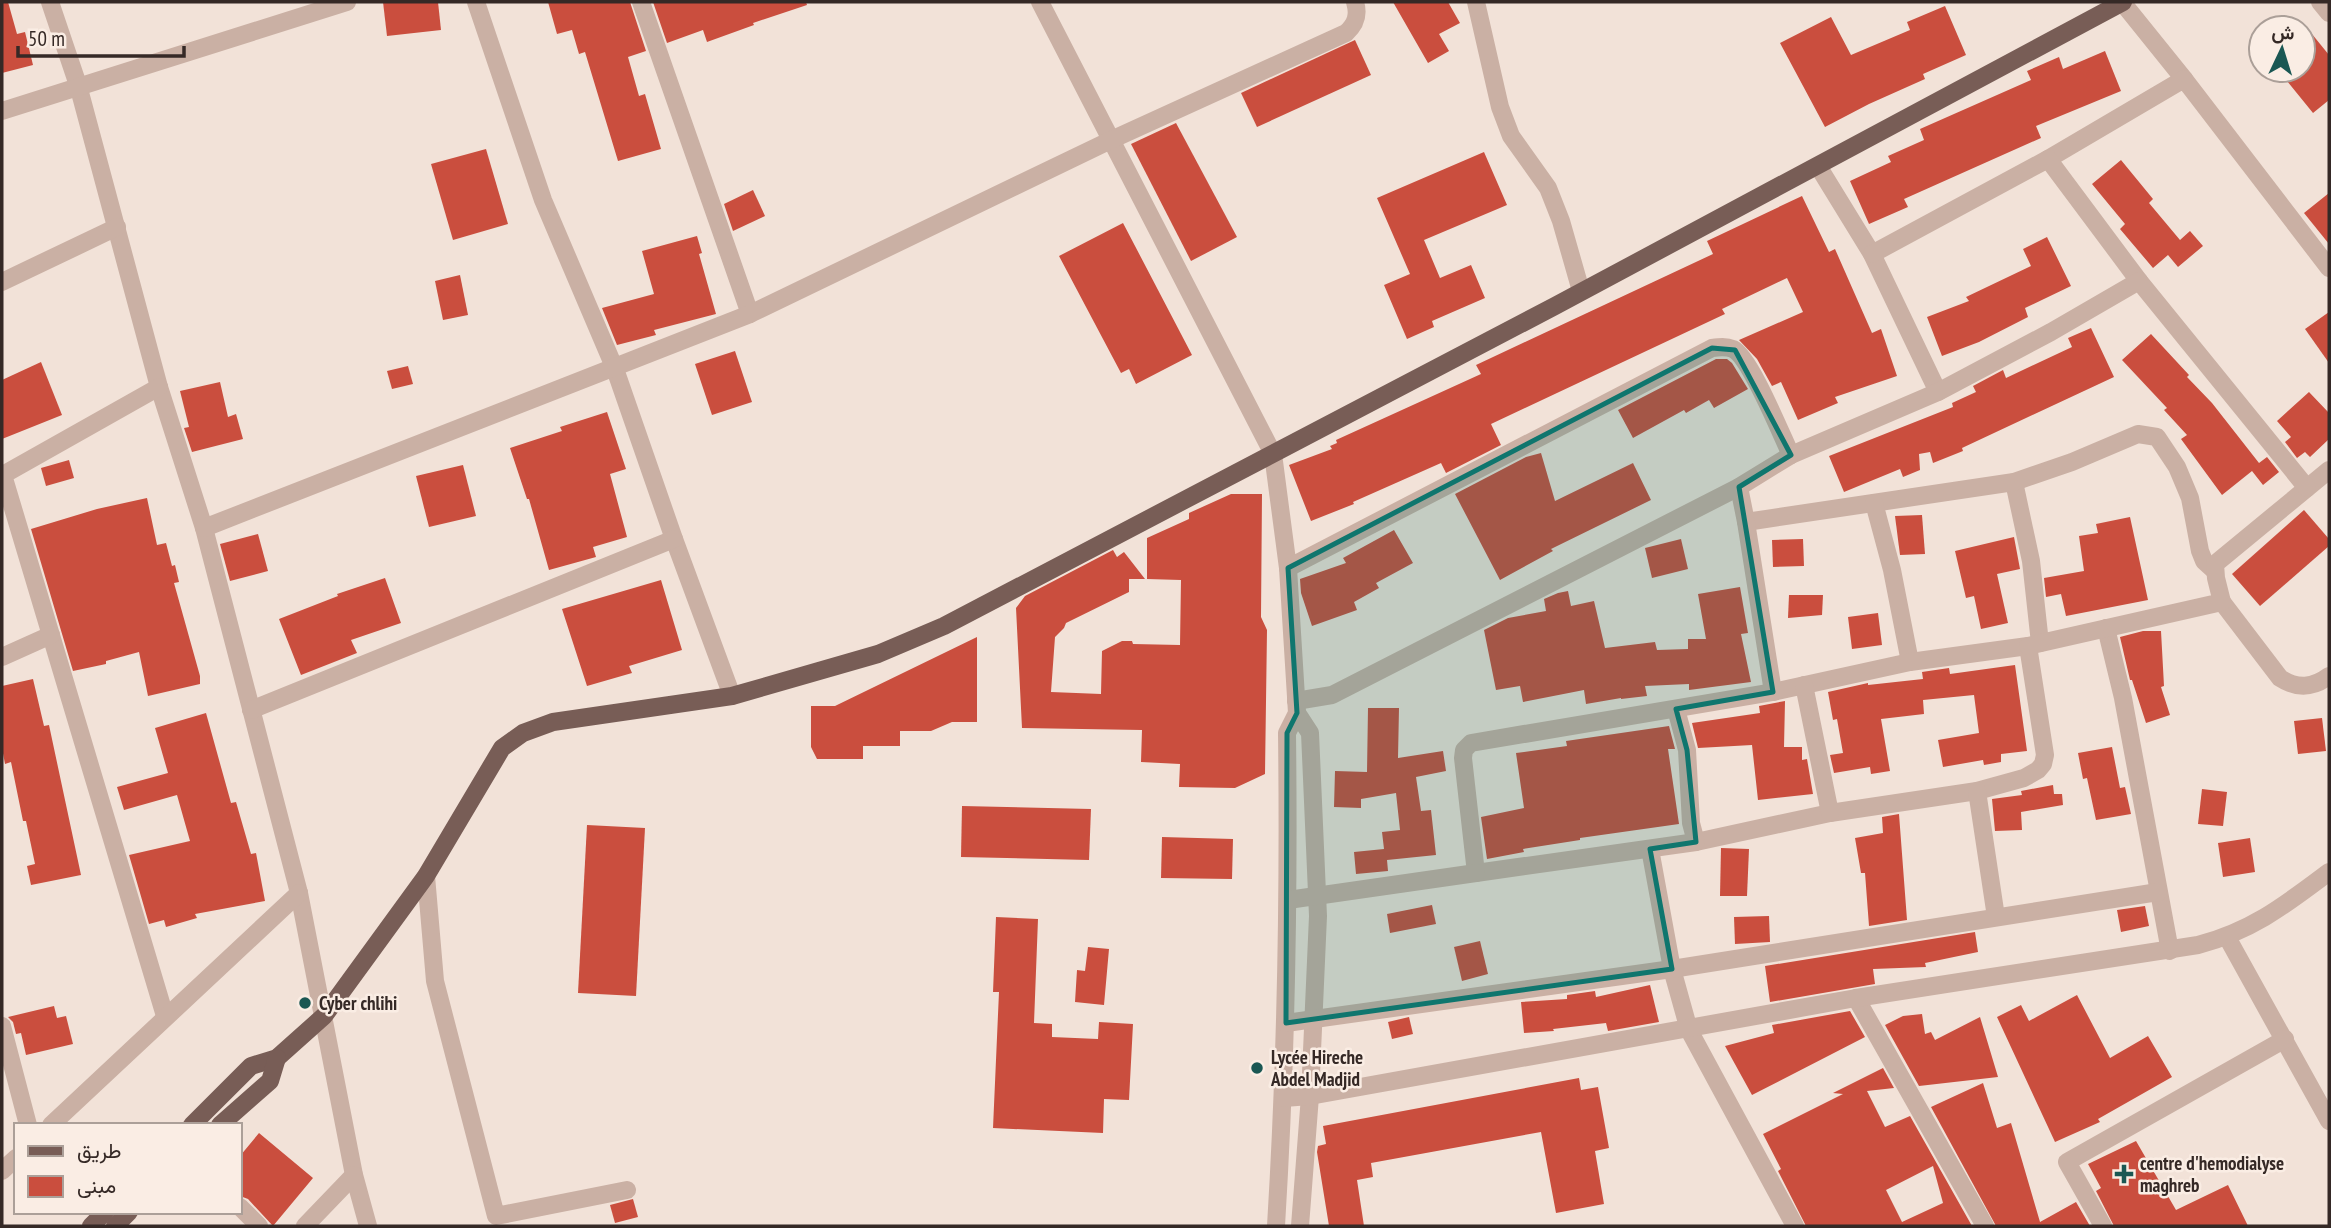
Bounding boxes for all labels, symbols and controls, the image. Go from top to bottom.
scale bar [18,14,184,58]
north arrow [2247,14,2317,84]
text: ش [2271,19,2296,45]
text: 50 m [28,25,65,52]
place label: Cyber chlihi [319,991,397,1015]
marker: Cyber chlihi [297,995,313,1011]
place label: Lycée Hireche Abdel Madjid [1270,1045,1363,1091]
marker: Lycée Hireche Abdel Madjid [1249,1060,1265,1076]
legend [14,1123,242,1214]
text: طريق [77,1137,122,1164]
place label: centre d'hemodialyse maghreb [2140,1151,2284,1197]
marker: centre d'hemodialyse maghreb [2114,1164,2134,1184]
text: مبنى [77,1172,116,1199]

